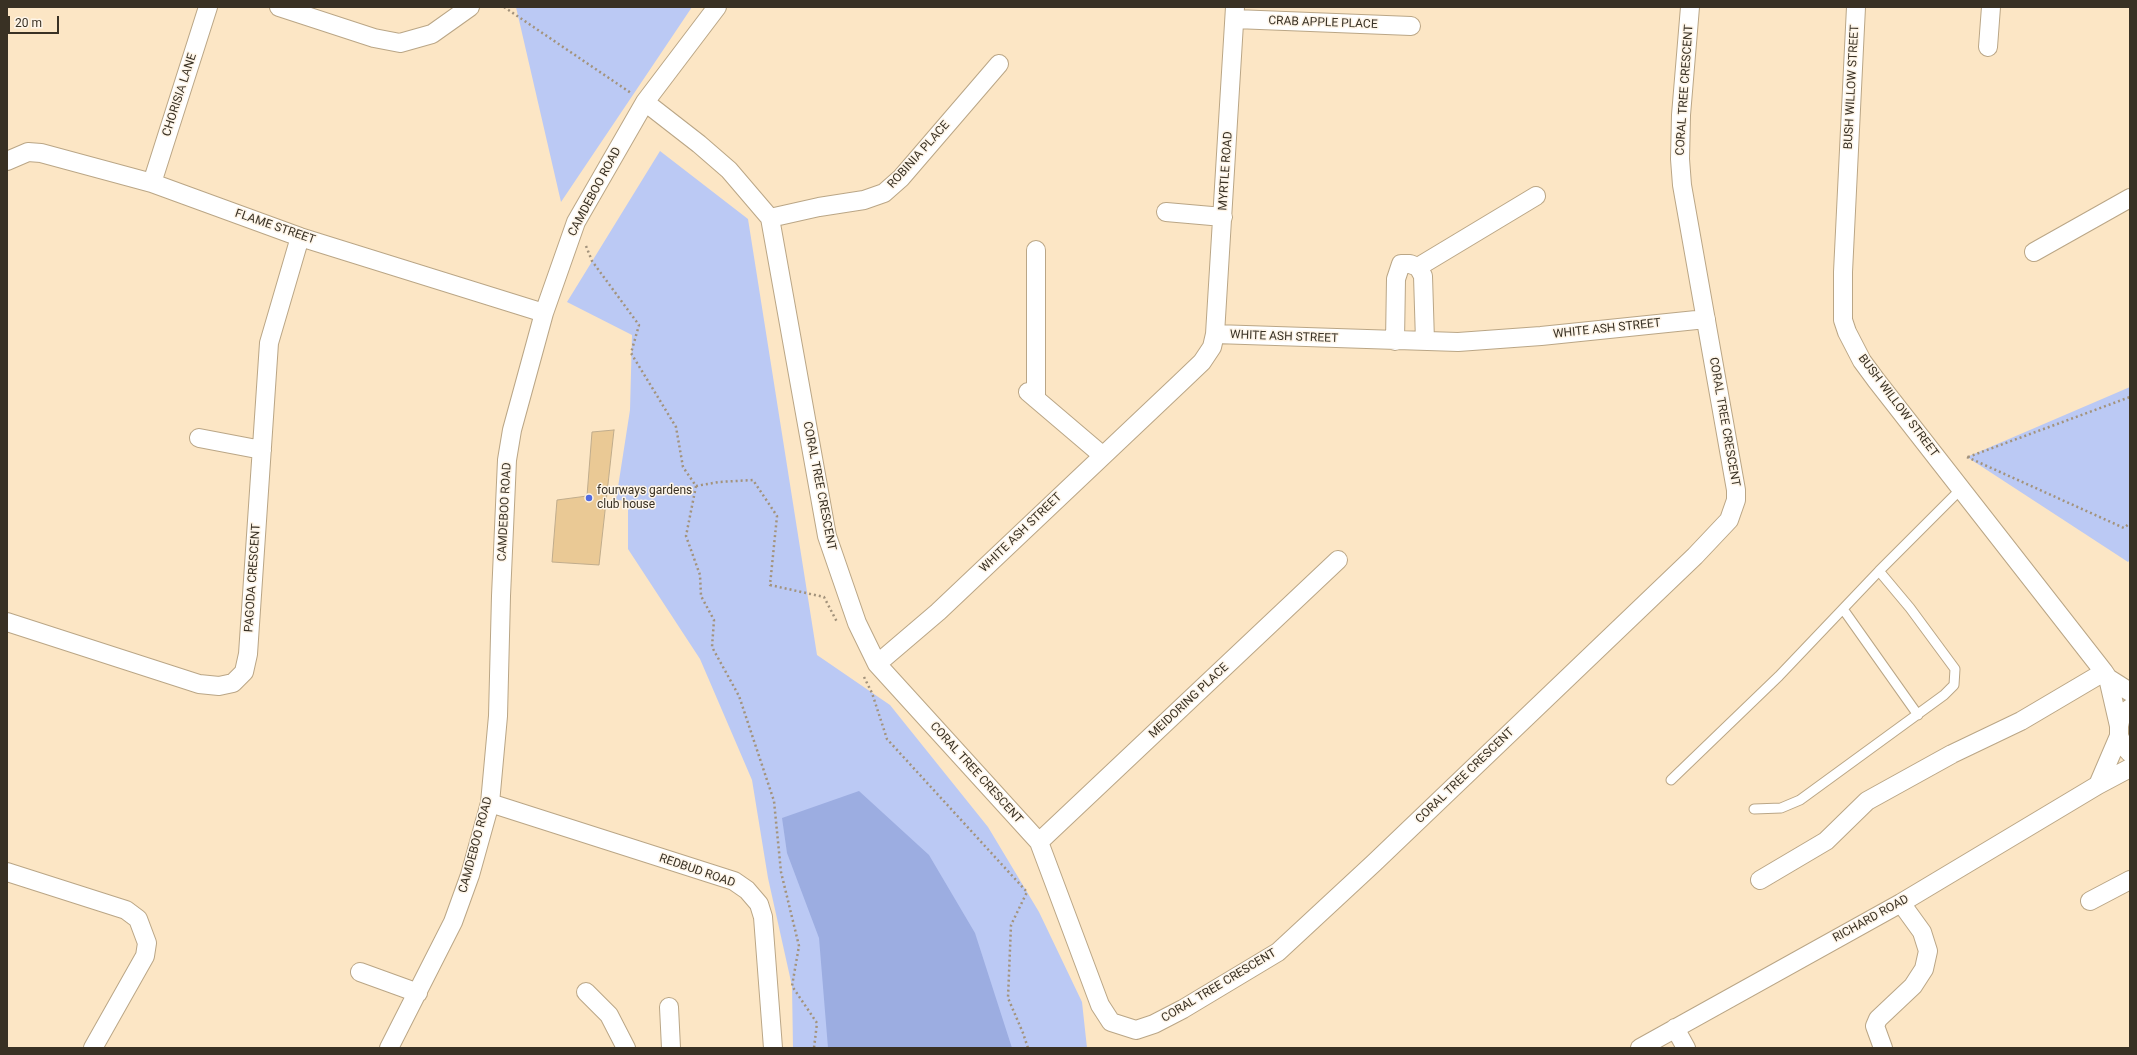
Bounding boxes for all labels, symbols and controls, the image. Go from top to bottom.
scale bar [10,8,61,34]
street label: CRAB APPLE PLACE [1268,14,1378,32]
text: 20 m [15,16,42,30]
street label: CORAL TREE CRESCENT [1673,24,1697,156]
street label: BUSH WILLOW STREET [1842,24,1862,150]
street label: CHORISIA LANE [160,52,200,138]
street label: ROBINIA PLACE [885,118,953,192]
street label: MYRTLE ROAD [1216,131,1236,211]
street label: CAMDEBOO ROAD [565,145,625,239]
street label: FLAME STREET [233,207,317,247]
street label: WHITE ASH STREET [1552,316,1662,342]
street label: WHITE ASH STREET [1230,328,1338,346]
street label: BUSH WILLOW STREET [1855,352,1941,460]
street label: CORAL TREE CRESCENT [1706,356,1742,488]
street label: CORAL TREE CRESCENT [799,420,839,552]
street label: CAMDEBOO ROAD [495,462,515,562]
place label: fourways gardens club house [597,484,692,512]
street label: WHITE ASH STREET [977,490,1065,576]
marker: fourways gardens club house [584,493,594,503]
street label: PAGODA CRESCENT [242,523,264,633]
street label: MEIDORING PLACE [1146,660,1232,742]
street label: CORAL TREE CRESCENT [927,719,1025,827]
street label: CORAL TREE CRESCENT [1413,725,1517,827]
street label: CAMDEBOO ROAD [456,795,496,895]
street label: REDBUD ROAD [657,851,737,891]
street label: RICHARD ROAD [1831,892,1911,946]
street label: CORAL TREE CRESCENT [1159,946,1279,1026]

